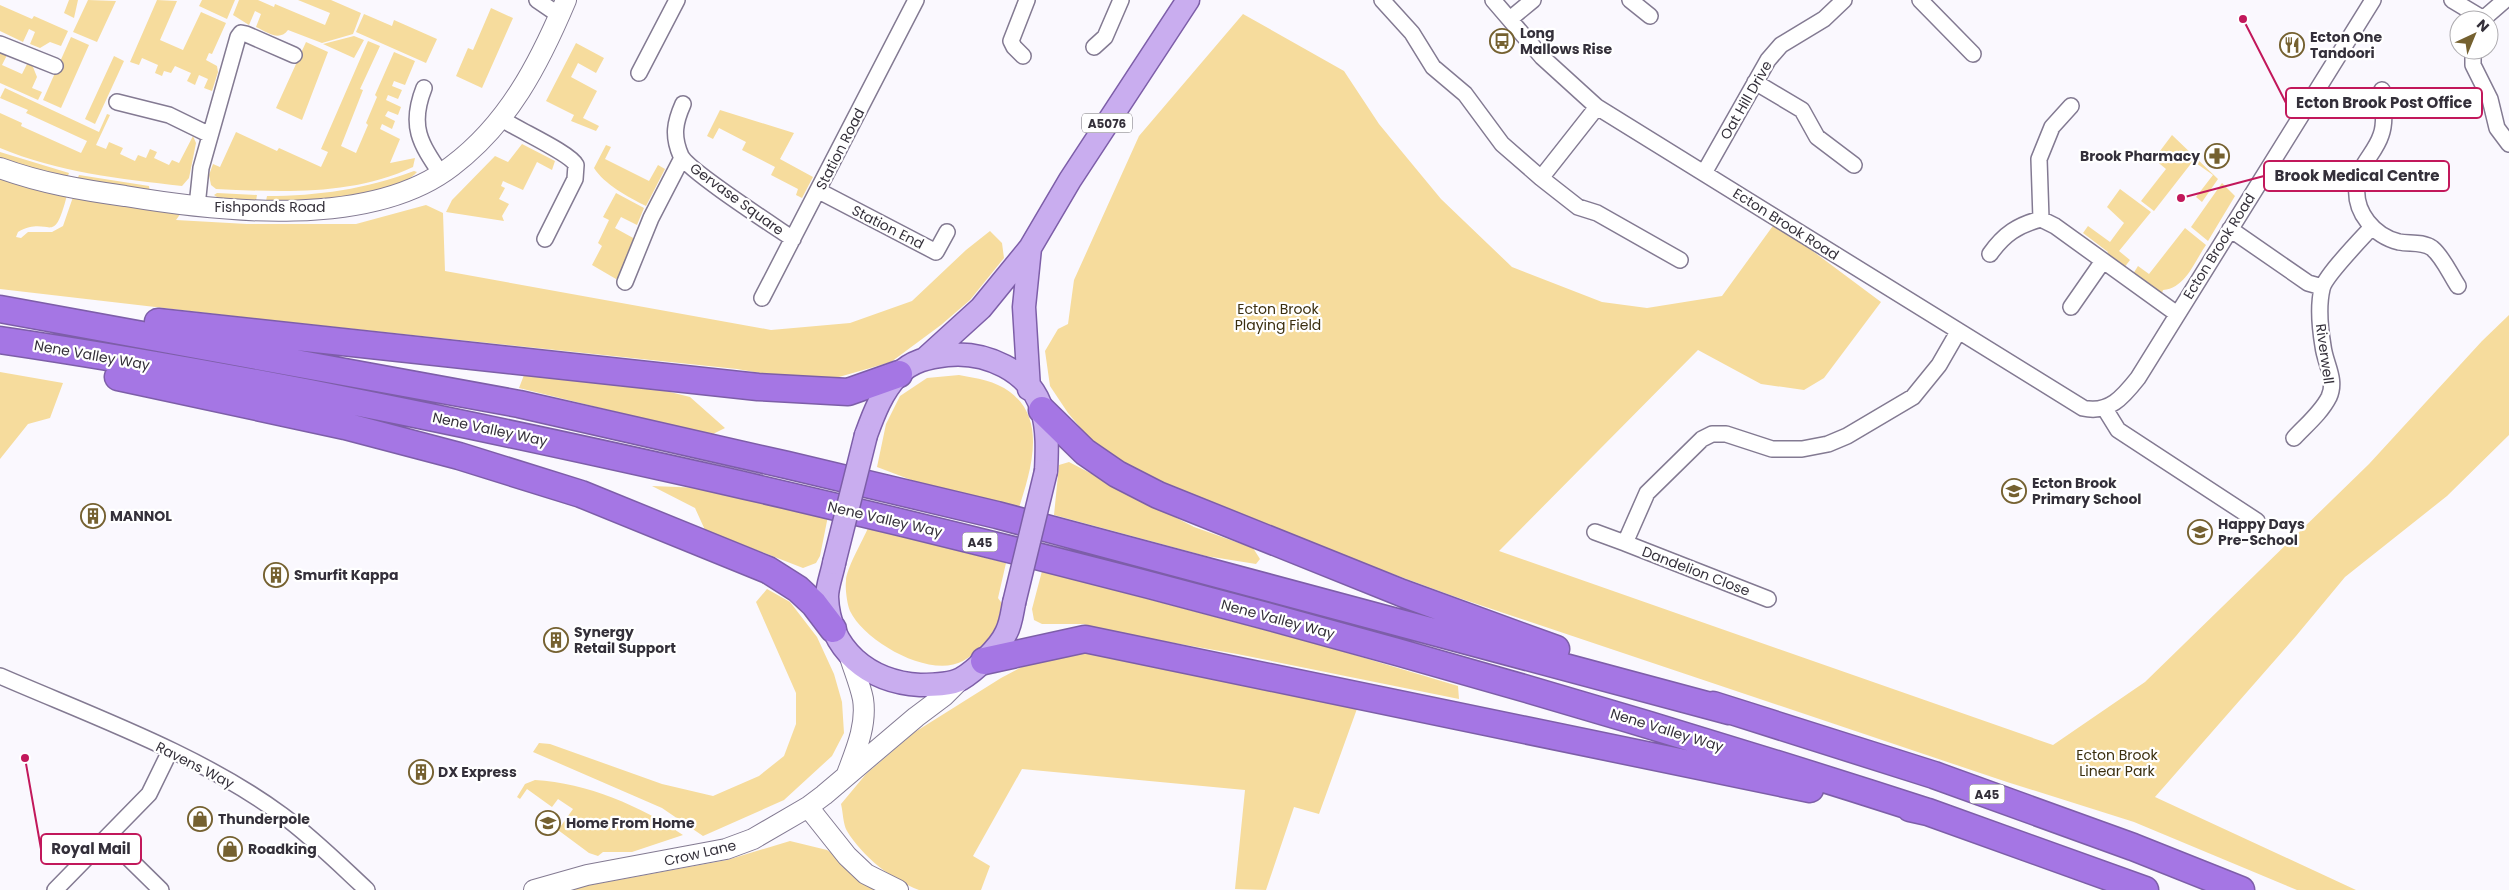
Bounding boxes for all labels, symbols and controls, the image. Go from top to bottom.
north arrow [2449,10,2499,60]
text: N [2472,15,2494,36]
place label: Long Mallows Rise [1520,23,1613,59]
place label: Ecton One Tandoori [2310,27,2382,63]
bus stop icon: Long Mallows Rise [1489,28,1515,54]
restaurant icon: Ecton One Tandoori [2279,32,2305,58]
street label: Oat Hill Drive [1715,57,1777,143]
callout: Ecton Brook Post Office [2286,88,2482,118]
text: Ecton Brook Post Office [2296,92,2472,113]
street label: Station Road [811,105,869,193]
road number: A5076 [1082,114,1132,132]
pharmacy icon: Brook Pharmacy [2204,143,2230,169]
place label: Brook Pharmacy [2080,146,2200,166]
street label: Gervase Square [686,158,788,240]
callout: Brook Medical Centre [2264,161,2449,191]
text: Brook Medical Centre [2275,165,2439,186]
street label: Ecton Brook Road [1729,183,1843,265]
street label: Ecton Brook Road [2178,189,2260,303]
street label: Fishponds Road [214,197,326,217]
street label: Station End [848,200,928,254]
park label: Ecton Brook Playing Field [1235,299,1321,335]
street label: Riverwell [2311,323,2339,385]
street label: Nene Valley Way [33,335,151,375]
street label: Nene Valley Way [431,407,549,451]
place label: Ecton Brook Primary School [2032,473,2141,509]
school or university icon: Ecton Brook Primary School [2001,478,2027,504]
street label: Nene Valley Way [826,496,944,542]
building icon: MANNOL [80,503,106,529]
place label: MANNOL [110,506,172,526]
place label: Happy Days Pre-School [2218,514,2305,550]
school or university icon: Happy Days Pre-School [2187,519,2213,545]
road number: A45 [962,532,998,552]
street label: Dandelion Close [1639,541,1753,601]
building icon: Smurfit Kappa [263,562,289,588]
place label: Smurfit Kappa [294,565,398,585]
street label: Nene Valley Way [1219,594,1337,644]
place label: Synergy Retail Support [574,622,676,658]
building icon: Synergy Retail Support [543,627,569,653]
street label: Nene Valley Way [1608,703,1726,757]
street label: Ravens Way [152,737,238,793]
park label: Ecton Brook Linear Park [2076,745,2158,781]
building icon: DX Express [408,759,434,785]
place label: DX Express [438,762,517,782]
road number: A45 [1970,784,2004,804]
shop icon: Thunderpole [187,806,213,832]
place label: Thunderpole [218,809,310,829]
school or university icon: Home From Home [535,810,561,836]
place label: Home From Home [566,813,695,833]
callout: Royal Mail [41,834,141,864]
street label: Crow Lane [662,835,738,871]
shop icon: Roadking [217,836,243,862]
text: Royal Mail [51,838,131,859]
place label: Roadking [248,839,317,859]

